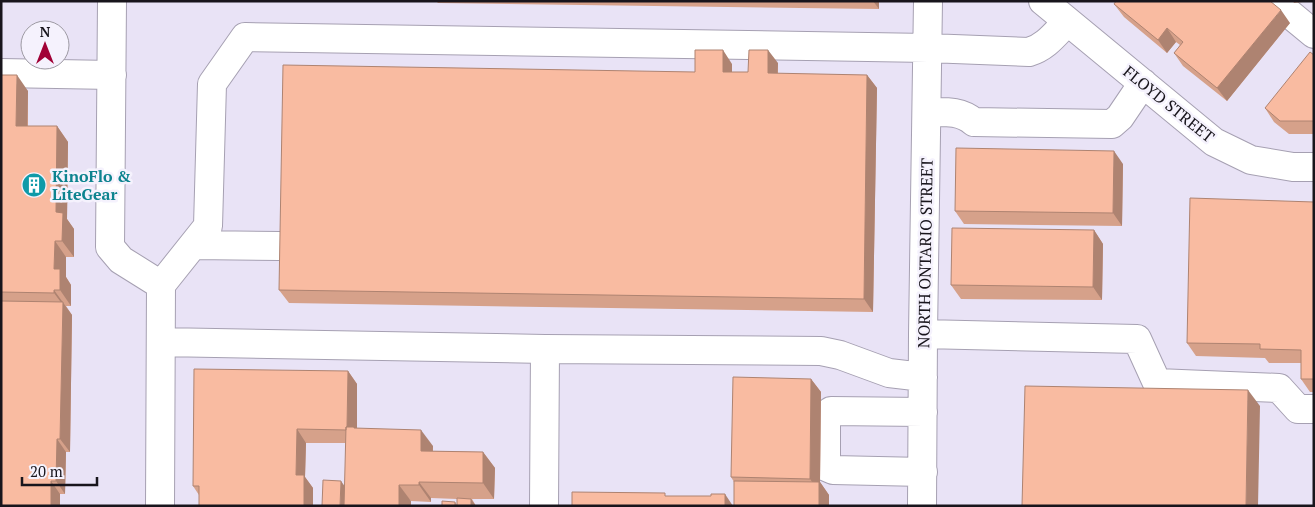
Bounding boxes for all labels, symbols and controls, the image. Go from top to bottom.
north arrow [20,20,70,70]
text: N [40,22,51,41]
street label: FLOYD STREET [1119,61,1219,148]
street label: NORTH ONTARIO STREET [912,158,938,348]
place label: KinoFlo & LiteGear [52,165,131,205]
building icon: KinoFlo & LiteGear [21,172,47,198]
scale bar [22,454,98,486]
text: 20 m [30,461,63,481]

